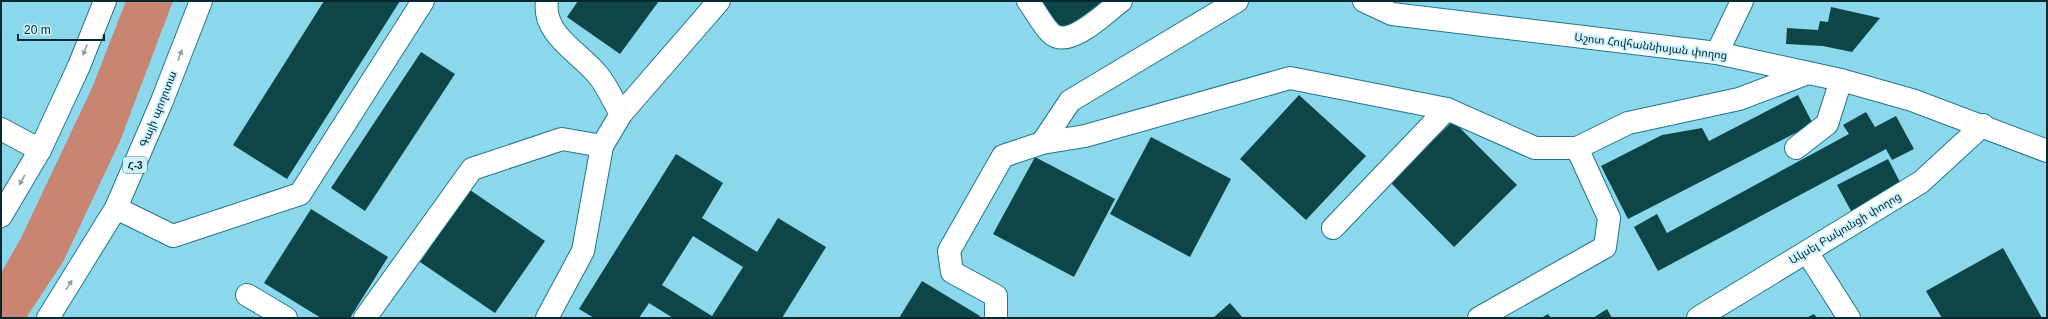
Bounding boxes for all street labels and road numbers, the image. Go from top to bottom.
street label: Աշոտ Հովհաննիսյան փողոց [1574,31,1728,62]
street label: Գայի պողոտա [137,69,180,149]
road number: Հ-3 [123,157,147,173]
street label: Ակսել Բակունցի փողոց [1787,190,1904,267]

